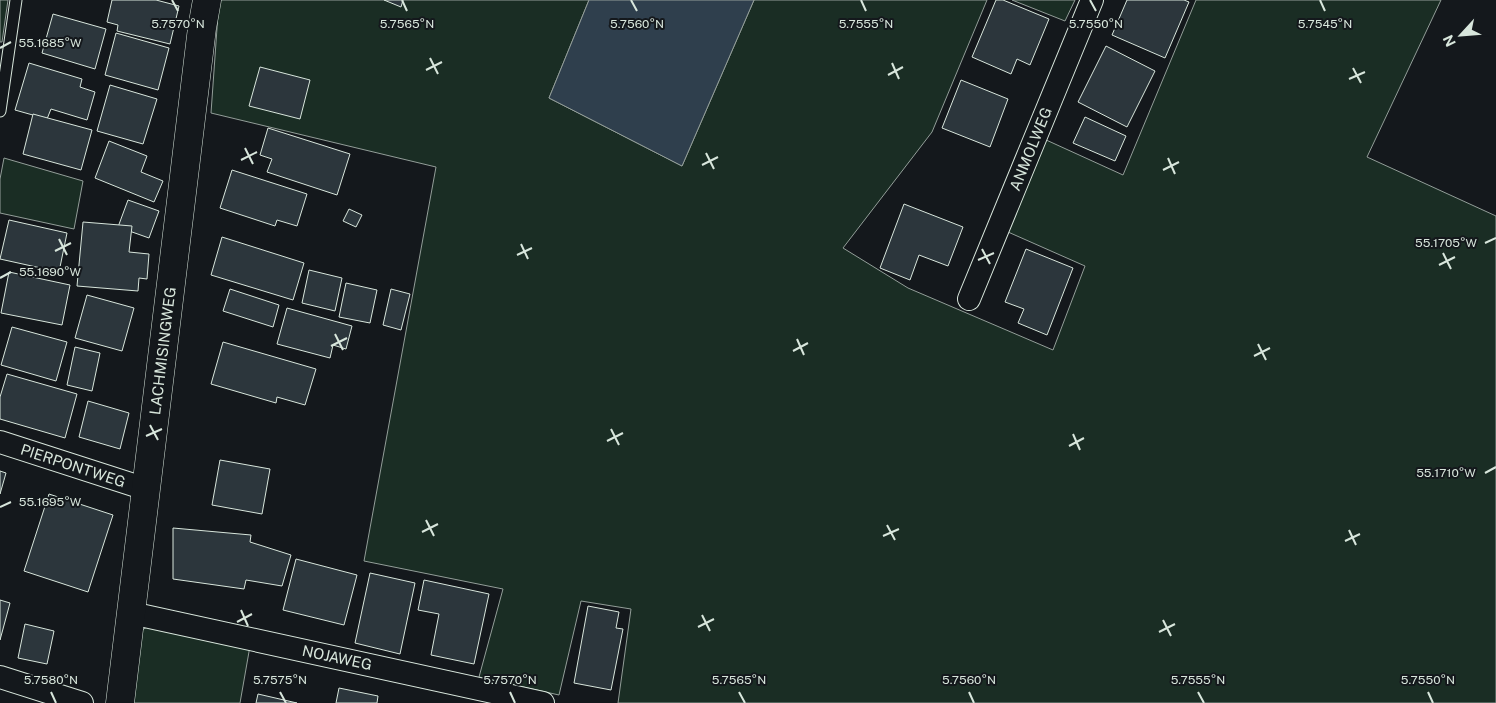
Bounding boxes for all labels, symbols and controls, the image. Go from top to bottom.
north arrow [1436,10,1486,60]
text: 5.7570°N [151,17,205,31]
text: 5.7565°N [380,17,434,31]
text: 5.7560°N [610,17,664,31]
text: 5.7555°N [839,17,893,31]
text: 5.7550°N [1069,17,1123,31]
text: 5.7545°N [1298,17,1352,31]
text: N [1440,32,1459,49]
text: 55.1685°W [19,36,82,50]
street label: ANMOLWEG [1006,105,1055,193]
text: 55.1705°W [1415,236,1478,250]
text: 55.1690°W [19,265,82,279]
street label: LACHMISINGWEG [146,286,179,416]
street label: PIERPONTWEG [19,441,128,490]
text: 55.1710°W [1416,466,1476,480]
text: 55.1695°W [19,495,82,509]
street label: NOJAWEG [301,642,374,673]
text: 5.7580°N [24,673,78,687]
text: 5.7575°N [253,673,307,687]
text: 5.7570°N [483,673,537,687]
text: 5.7565°N [712,673,766,687]
text: 5.7560°N [942,673,996,687]
text: 5.7555°N [1171,673,1225,687]
text: 5.7550°N [1401,673,1455,687]

